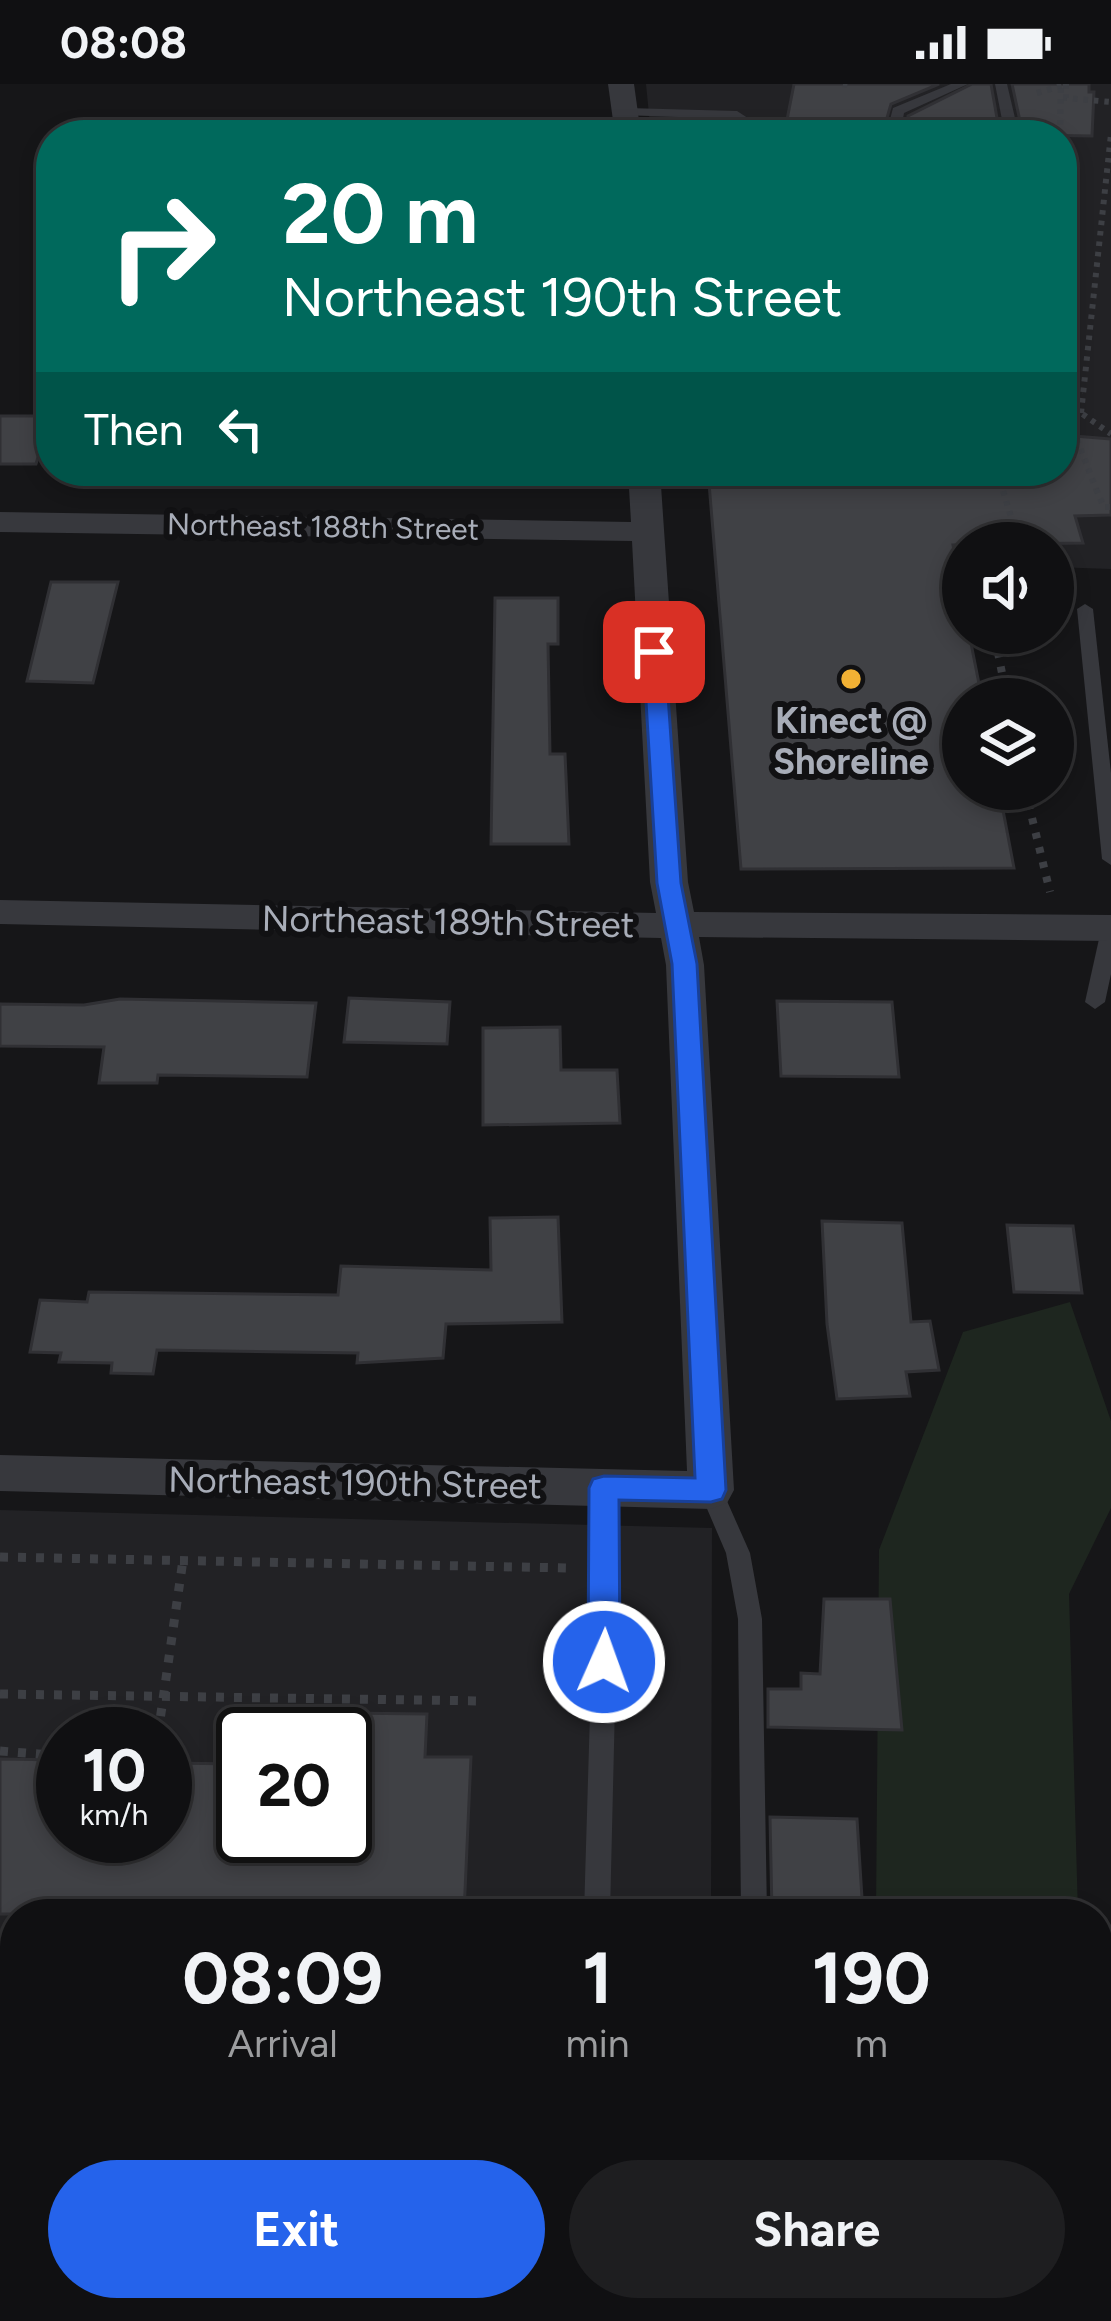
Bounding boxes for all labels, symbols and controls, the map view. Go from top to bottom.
text: 08:08 [60,15,187,69]
text: 20 m [282,163,478,264]
icon: right [84,168,240,324]
text: Northeast 190th Street [282,265,842,330]
icon: left [208,396,274,462]
text: Then [84,402,184,456]
street label: Northeast 188th Street [167,505,479,548]
map controls [942,522,1074,810]
button: sound [942,522,1074,654]
pin [603,601,705,703]
icon: arrive [621,619,687,685]
marker: Kinect @ Shoreline [838,666,864,692]
button: layers [942,678,1074,810]
place label: Kinect @ Shoreline [773,699,929,783]
street label: Northeast 189th Street [261,897,635,946]
street label: Northeast 190th Street [168,1458,542,1507]
position arrow [541,1599,667,1725]
speed limit sign: 20 [216,1707,372,1863]
text: 10 [82,1734,146,1806]
text: km/h [80,1796,148,1833]
text: 08:09 [182,1935,383,2021]
text: 1 [582,1935,613,2021]
text: 190 [812,1935,931,2021]
text: Arrival [228,2020,338,2067]
text: min [566,2020,630,2067]
text: m [855,2020,888,2067]
button: Exit [48,2160,545,2298]
button: Share [569,2160,1065,2298]

